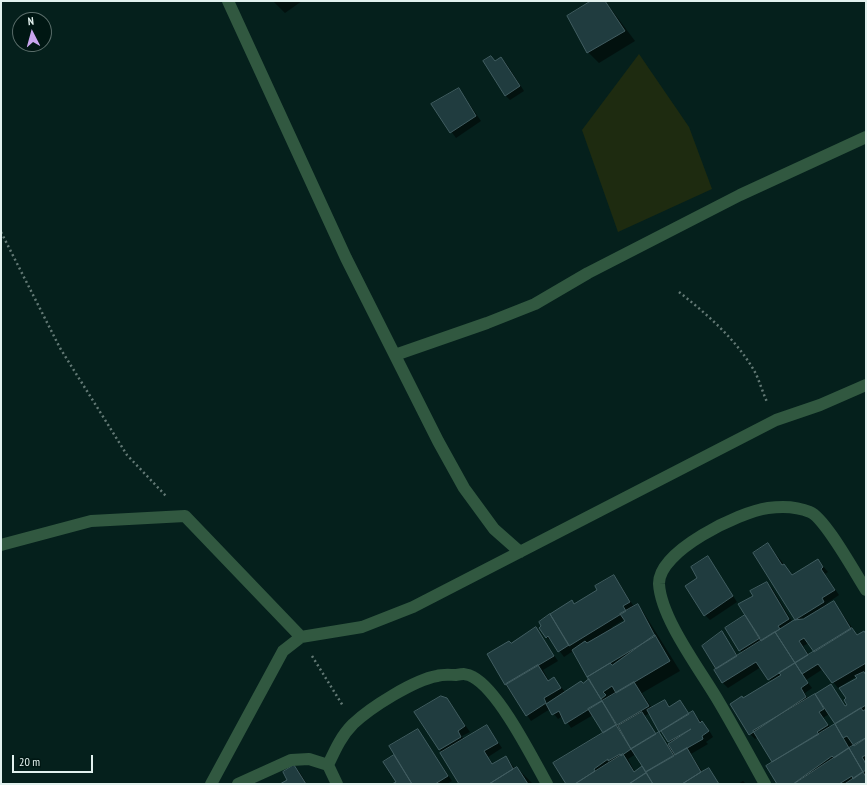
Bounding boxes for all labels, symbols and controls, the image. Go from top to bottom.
north arrow [12,12,52,52]
text: N [27,14,35,28]
scale bar [14,747,95,773]
text: 20 m [19,754,40,769]

